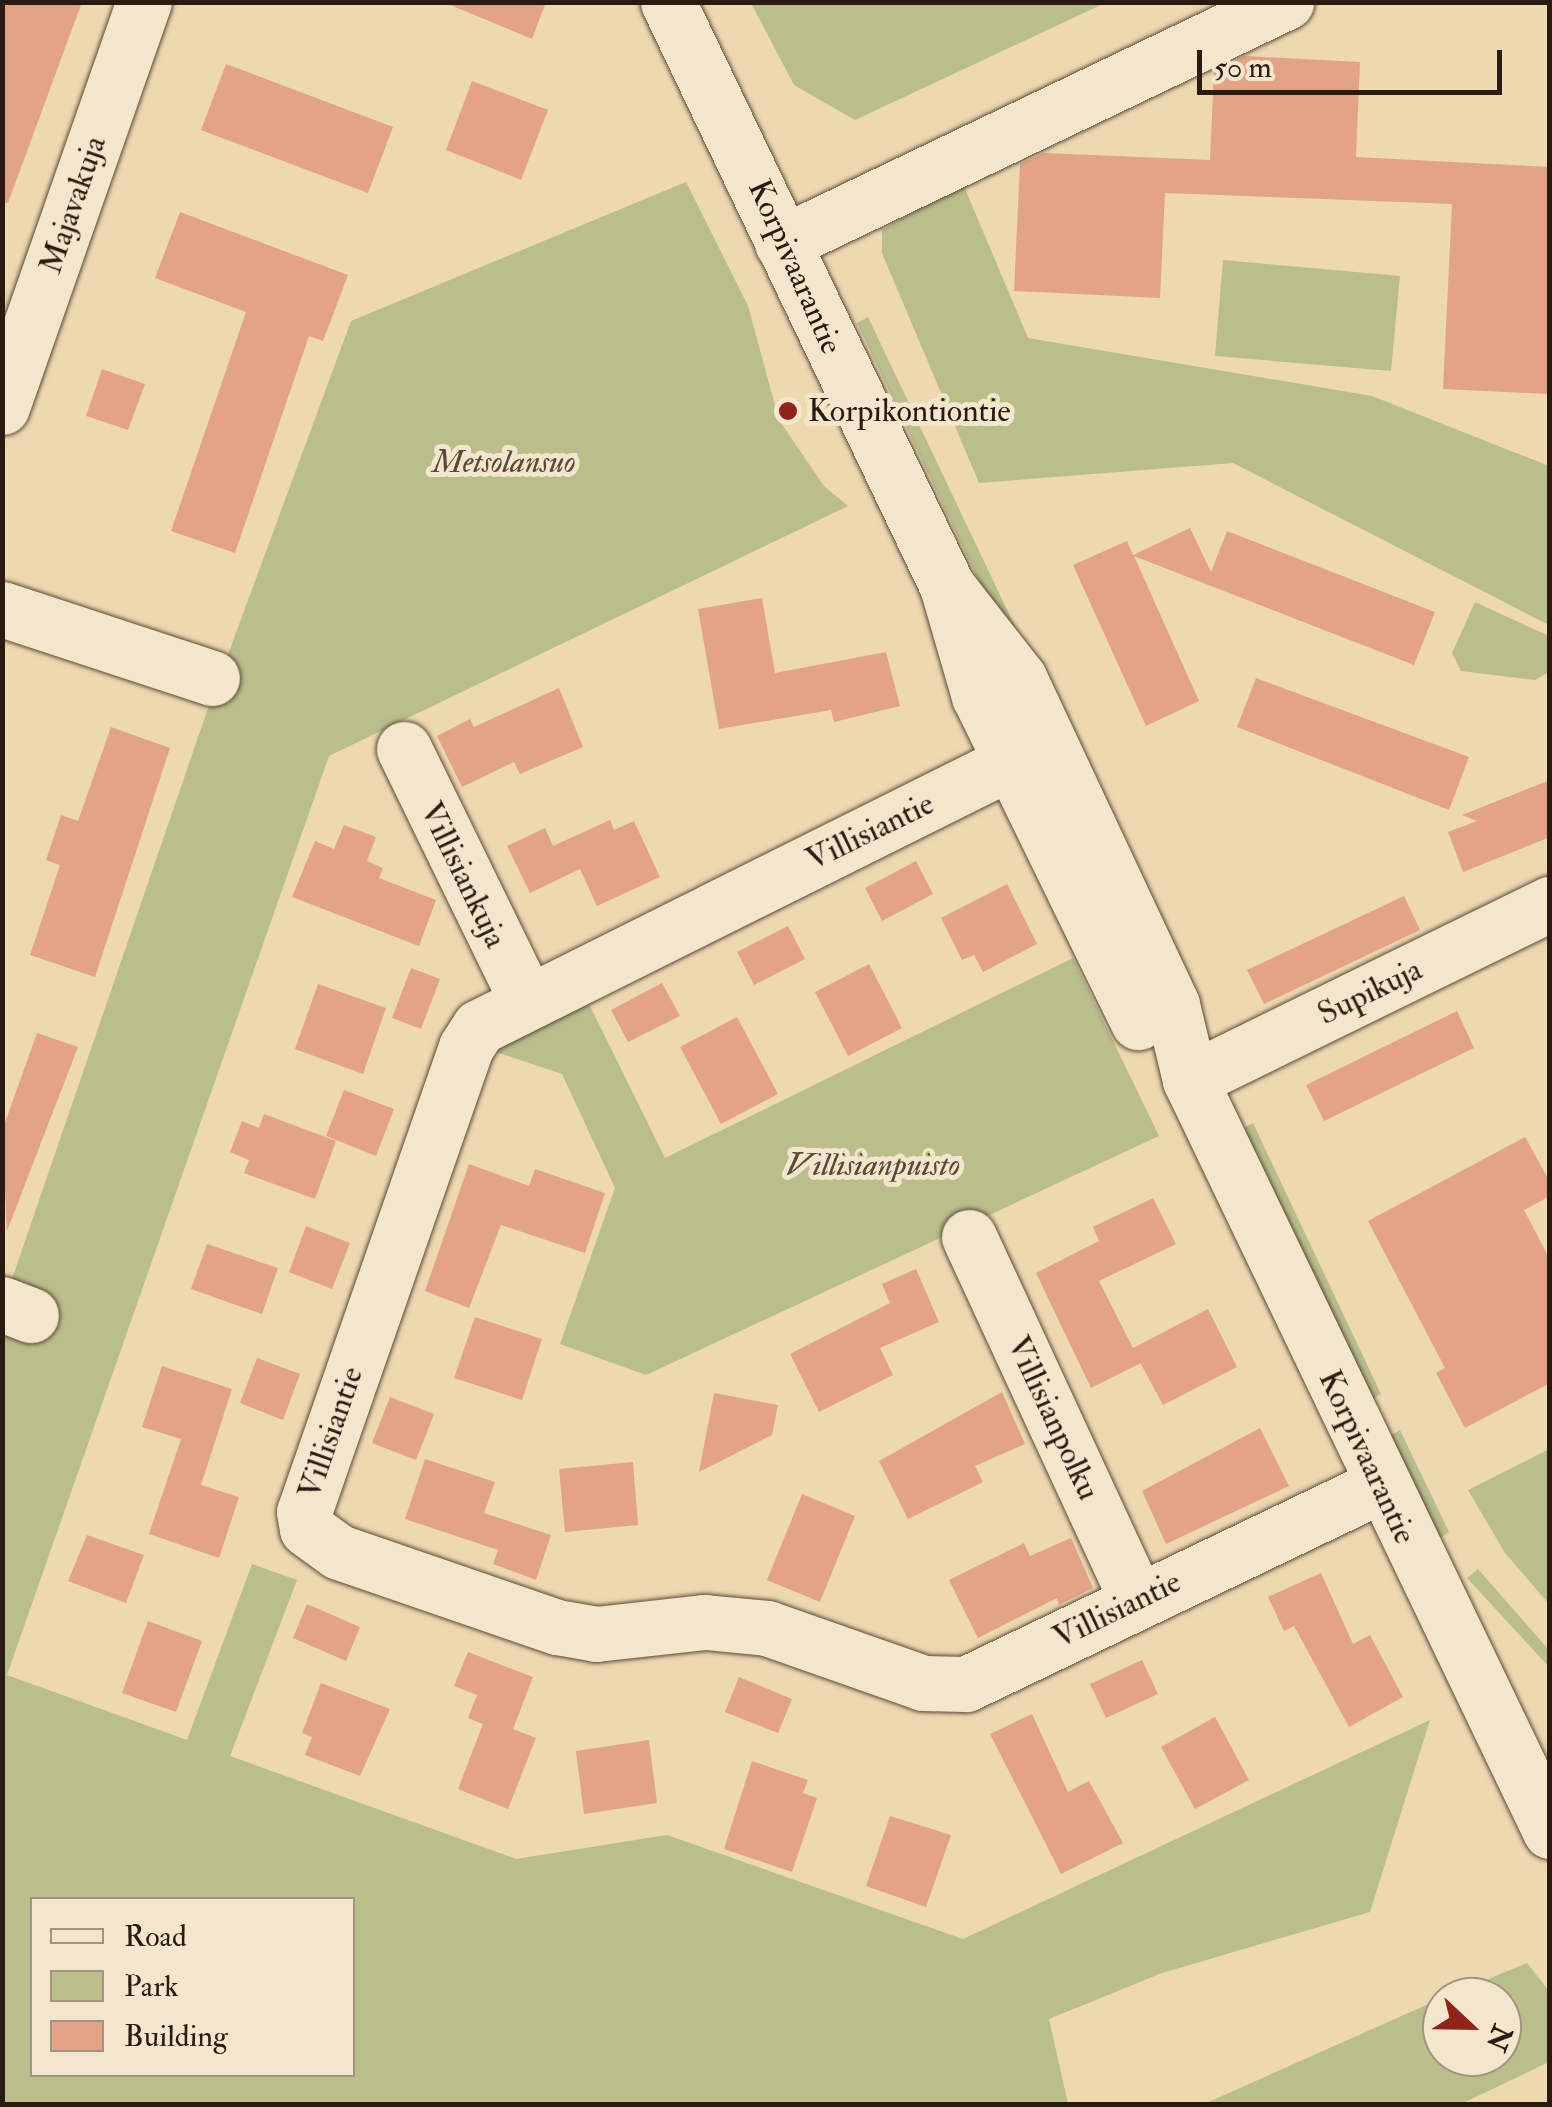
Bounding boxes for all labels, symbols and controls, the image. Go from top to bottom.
scale bar [1202,30,1507,92]
text: 50 m [1214,49,1272,86]
street label: Majavakuja [32,131,114,279]
street label: Korpivaarantie [739,174,851,360]
place label: Korpikontiontie [808,392,1011,430]
marker: Korpikontiontie [777,400,799,422]
park label: Metsolansuo [432,443,576,481]
street label: Villisiantie [800,785,940,879]
street label: Villisiankuja [411,796,515,954]
street label: Supikuja [1312,950,1428,1034]
park label: Villisianpuisto [786,1146,960,1184]
street label: Villisianpolku [998,1330,1108,1506]
street label: Villisiantie [291,1362,371,1504]
street label: Korpivaarantie [1310,1364,1424,1550]
street label: Villisiantie [1047,1563,1187,1657]
legend [30,1897,355,2077]
text: Road [124,1918,187,1955]
text: Park [124,1968,179,2005]
north arrow [1422,1977,1522,2077]
text: Building [124,2018,228,2055]
text: N [1478,2019,1519,2056]

